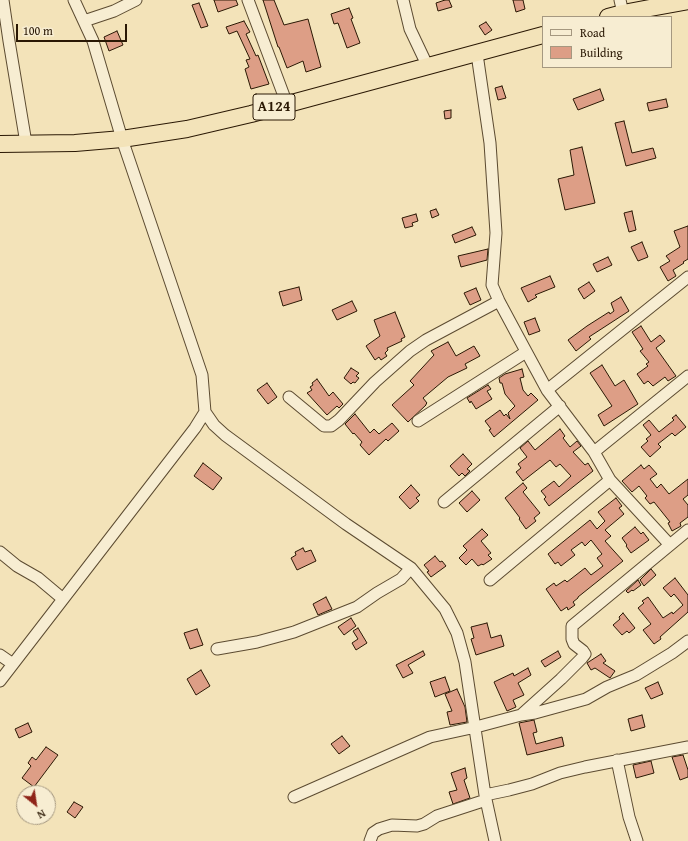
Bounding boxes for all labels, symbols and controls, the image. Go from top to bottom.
scale bar [18,16,129,42]
legend [542,16,672,68]
text: 100 m [23,22,53,39]
text: Road [580,24,605,41]
text: Building [580,44,623,61]
road number: A124 [253,94,295,120]
north arrow [16,785,56,825]
text: N [34,806,49,823]

